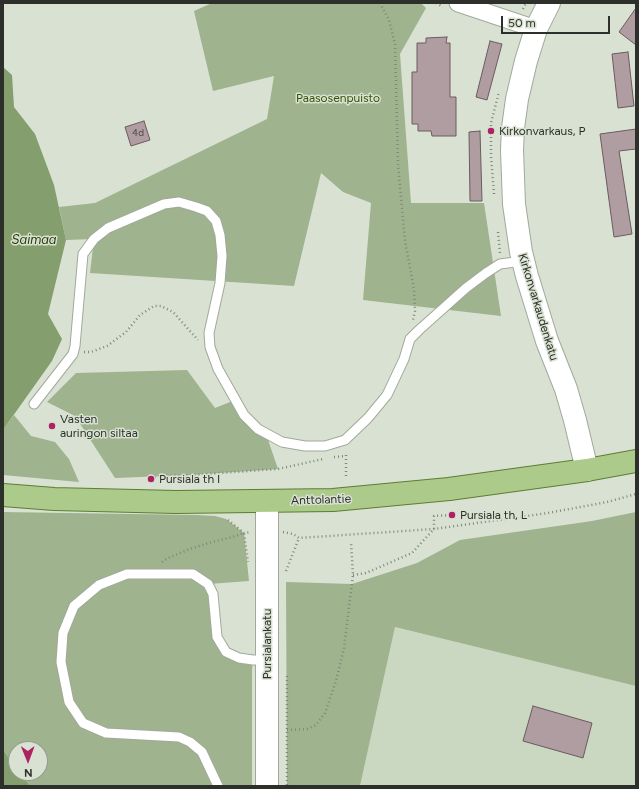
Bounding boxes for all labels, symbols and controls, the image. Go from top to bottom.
scale bar [503,8,612,34]
text: 50 m [508,16,536,30]
park label: Paasosenpuisto [296,91,380,105]
place label: Kirkonvarkaus, P [499,124,585,138]
marker: Kirkonvarkaus, P [486,126,496,136]
house number: 4d [132,127,144,139]
water label: Saimaa [12,232,56,248]
street label: Kirkonvarkaudenkatu [515,252,561,362]
place label: Vasten auringon siltaa [60,412,138,440]
marker: Vasten auringon siltaa [47,421,57,431]
place label: Pursiala th I [159,472,220,486]
marker: Pursiala th I [146,474,156,484]
street label: Anttolantie [291,492,351,508]
place label: Pursiala th, L [460,508,527,522]
marker: Pursiala th, L [447,510,457,520]
street label: Pursialankatu [260,609,274,679]
north arrow [8,741,48,781]
text: N [24,766,33,779]

